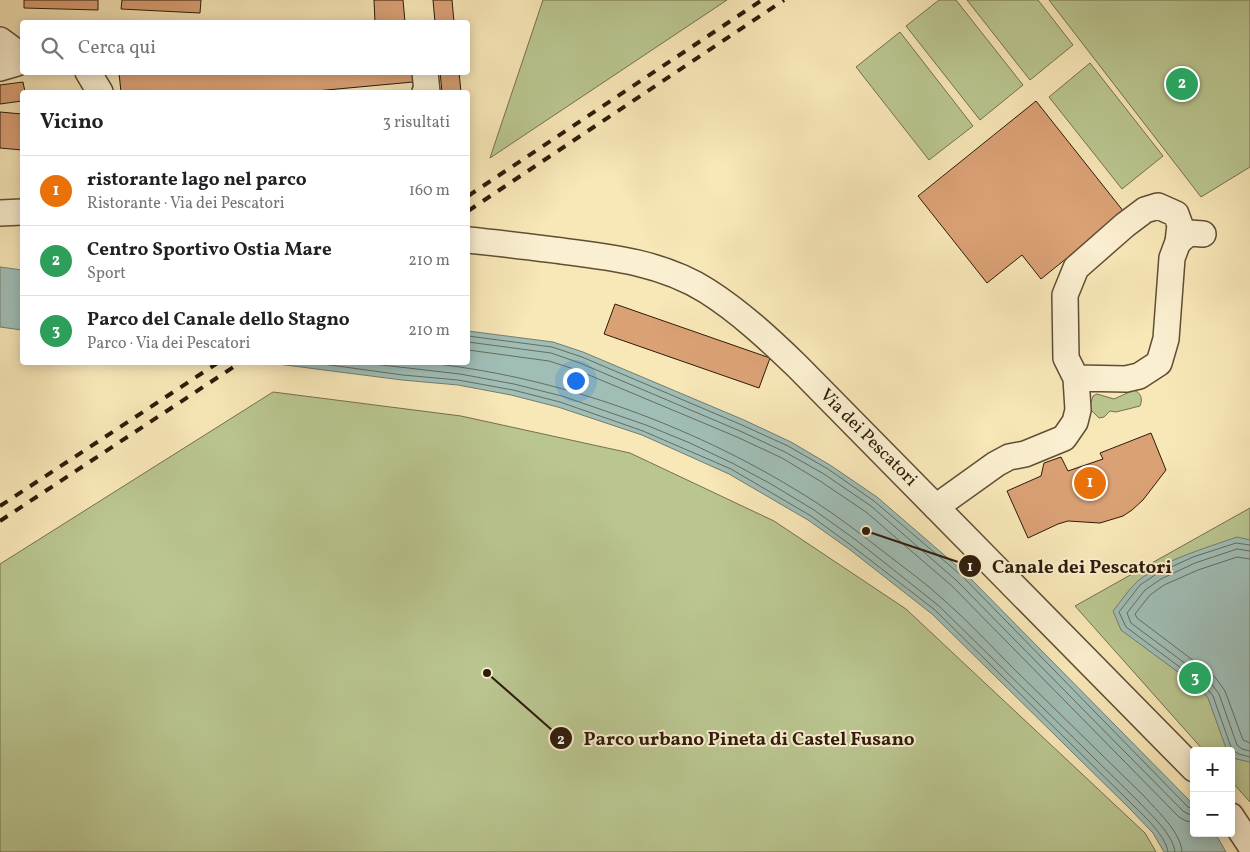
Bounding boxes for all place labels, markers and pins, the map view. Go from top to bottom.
pin: 2 [1166,65,1198,103]
pin: 1 [1074,464,1106,502]
callout: Canale dei Pescatori [957,549,1182,583]
pin: 3 [1179,659,1211,697]
callout: Parco urbano Pineta di Castel Fusano [549,721,925,755]

